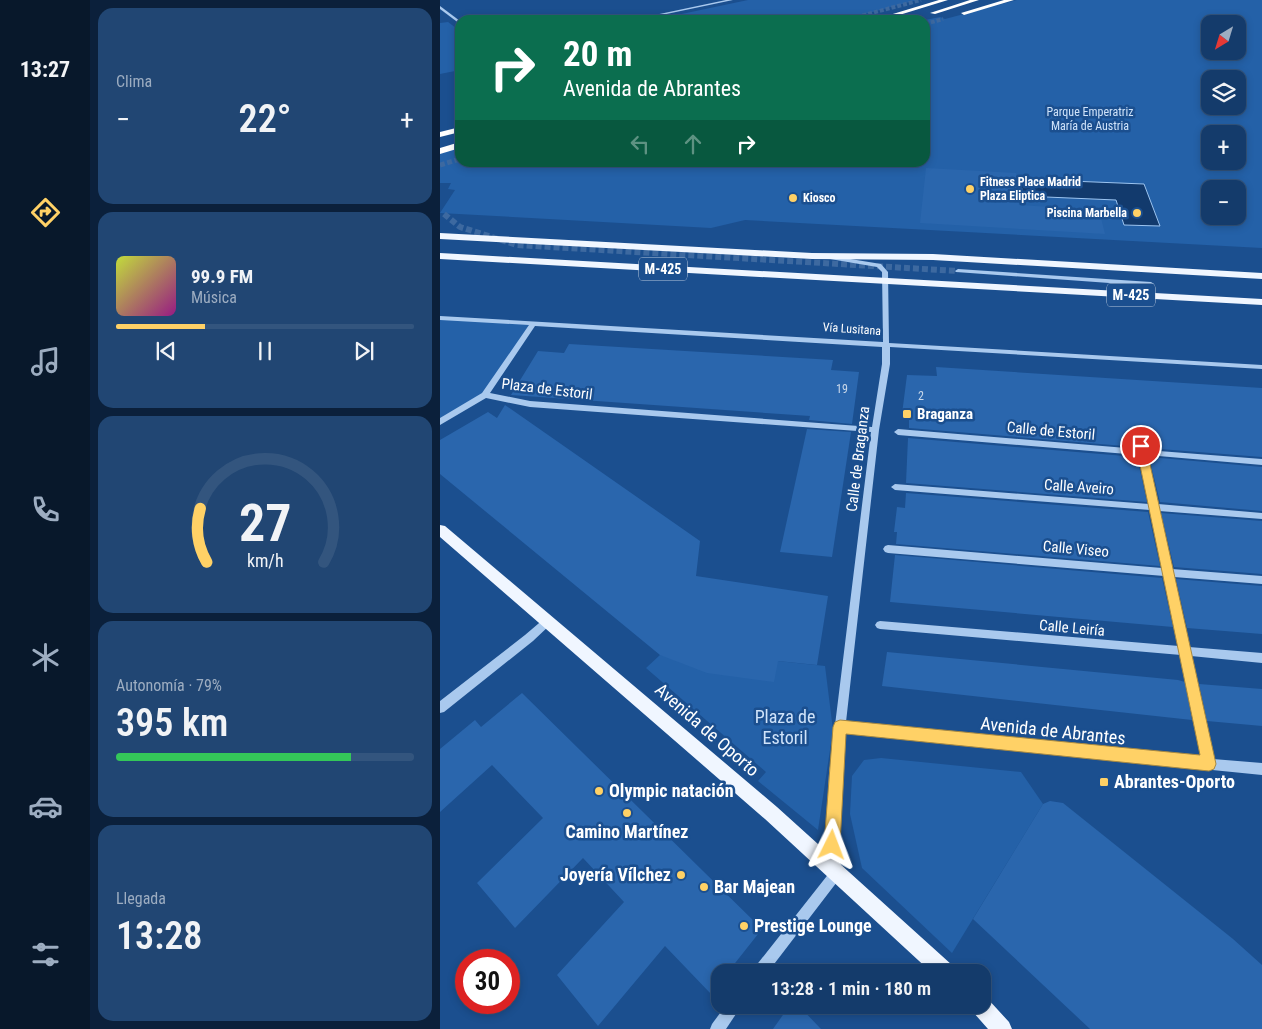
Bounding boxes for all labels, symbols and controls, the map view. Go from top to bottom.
north arrow [1201,15,1246,60]
map controls [1201,15,1246,225]
text: 20 m [563,34,632,75]
icon: right [480,35,545,100]
text: 13:27 [20,57,70,82]
button: layers [1201,70,1246,115]
text: Clima [116,72,152,91]
text: Avenida de Abrantes [563,76,741,101]
text: 22° [239,97,291,141]
text: − [116,103,130,136]
text: + [400,103,414,136]
park label: Parque Emperatriz María de Austria [1046,105,1134,133]
button: + [1201,125,1246,170]
icon: left [626,130,654,158]
icon: ahead [679,130,707,158]
icon: right [732,130,760,158]
place label: Fitness Place Madrid Plaza Eliptica [980,175,1081,203]
button: − [1201,180,1246,225]
marker: Fitness Place Madrid Plaza Eliptica [964,183,976,195]
place label: Kiosco [803,191,836,205]
marker: Kiosco [787,192,799,204]
icon: directions [28,195,63,230]
place label: Piscina Marbella [1047,206,1127,220]
marker: Piscina Marbella [1131,207,1143,219]
road number: M-425 [639,258,687,280]
text: 99.9 FM [191,265,253,288]
road number: M-425 [1107,284,1155,306]
text: Música [191,288,237,307]
street label: Vía Lusitana [822,320,882,338]
icon: previous [152,337,180,365]
icon: pause [251,337,279,365]
icon: next [350,337,378,365]
icon: music [28,344,63,379]
street label: Plaza de Estoril [500,374,594,404]
house number: 19 [836,382,848,396]
house number: 2 [918,389,924,403]
street label: Calle de Braganza [843,405,873,513]
place label: Braganza [917,405,973,423]
marker: Braganza [901,408,913,420]
street label: Calle de Estoril [1006,418,1096,444]
pin [1120,425,1162,467]
icon: arrive [1127,432,1155,460]
street label: Calle Aveiro [1043,476,1115,498]
icon: phone [28,492,63,527]
text: 27 [239,493,291,554]
street label: Calle Viseo [1042,537,1110,561]
text: km/h [247,550,283,571]
street label: Calle Leiría [1038,616,1106,640]
icon: climate [28,640,63,675]
text: Autonomía · 79% [116,676,222,695]
street label: Avenida de Oporto [651,679,764,780]
text: 395 km [116,701,228,745]
park label: Plaza de Estoril [755,706,815,748]
street label: Avenida de Abrantes [980,712,1127,749]
place label: Abrantes-Oporto [1114,771,1235,792]
marker: Abrantes-Oporto [1098,776,1110,788]
place label: Olympic natación [609,780,734,801]
marker: Olympic natación [593,785,605,797]
icon: car [28,789,63,824]
marker: Camino Martínez [621,807,633,819]
position arrow [805,818,857,870]
place label: Camino Martínez [566,821,688,842]
place label: Joyería Vílchez [560,864,671,885]
marker: Joyería Vílchez [675,869,687,881]
place label: Bar Majean [714,876,795,897]
marker: Bar Majean [698,881,710,893]
text: Llegada [116,889,166,908]
text: 13:28 [116,914,202,958]
place label: Prestige Lounge [754,915,872,936]
marker: Prestige Lounge [738,920,750,932]
icon: filters [28,937,63,972]
speed limit sign: 30 [455,949,520,1014]
text: 13:28 · 1 min · 180 m [771,977,931,1000]

